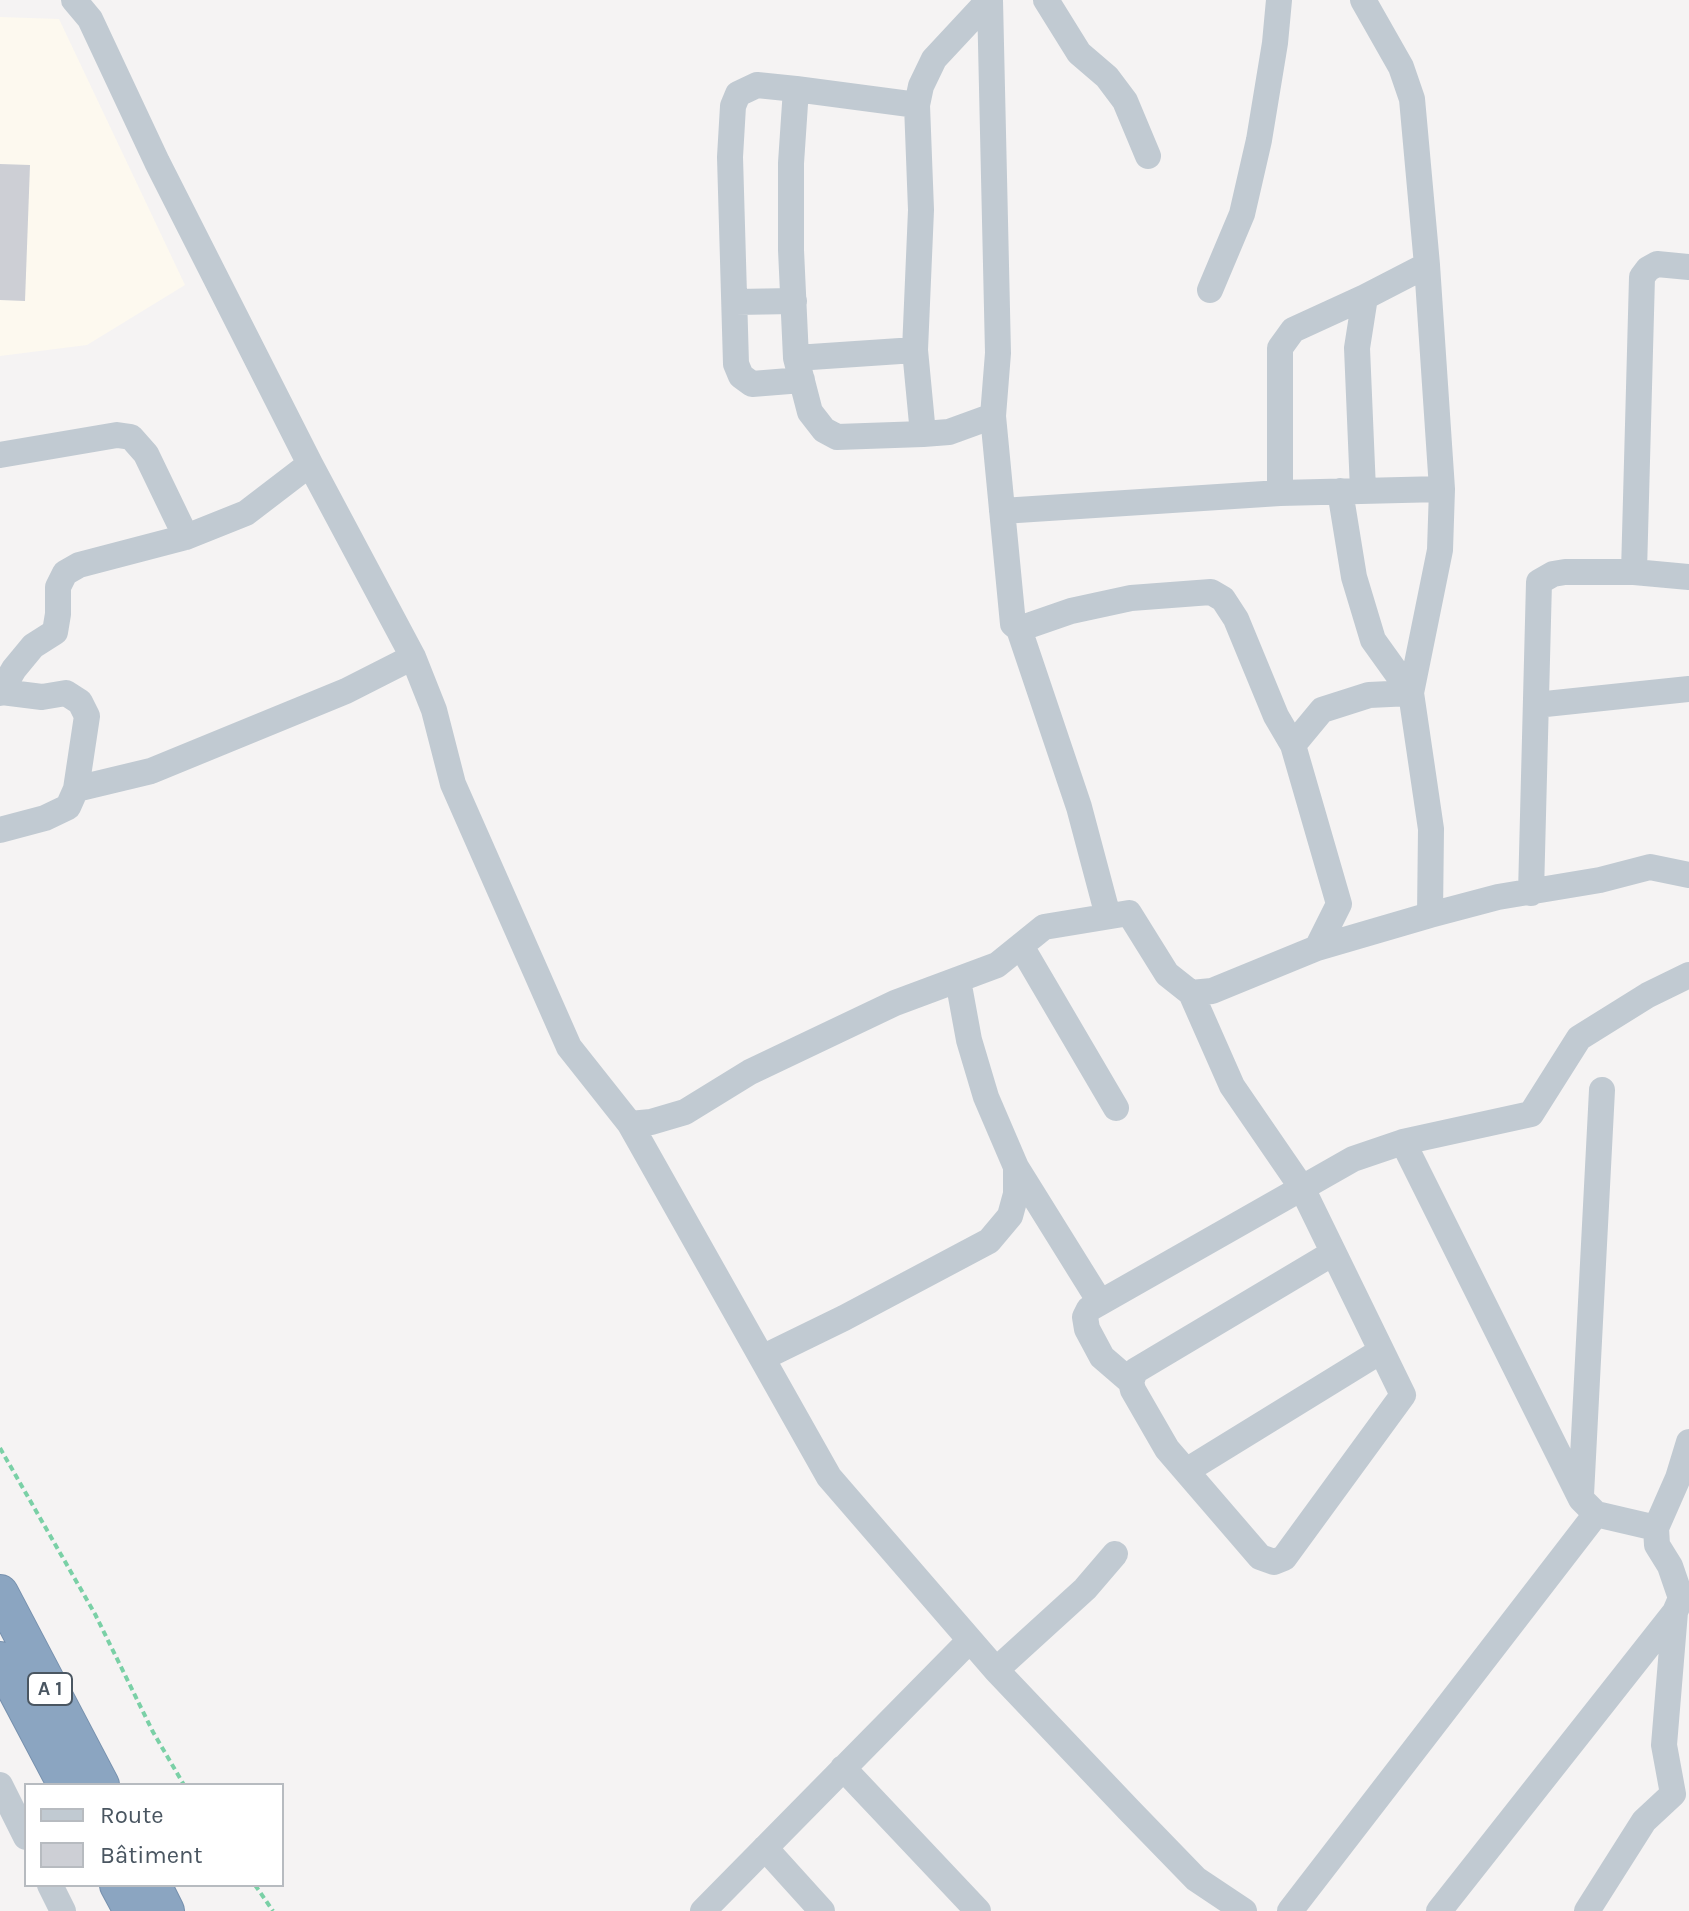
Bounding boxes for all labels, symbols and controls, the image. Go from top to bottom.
road number: A 1 [28,1673,72,1705]
legend [24,1783,284,1887]
text: Route [100,1801,164,1829]
text: Bâtiment [100,1841,203,1869]

